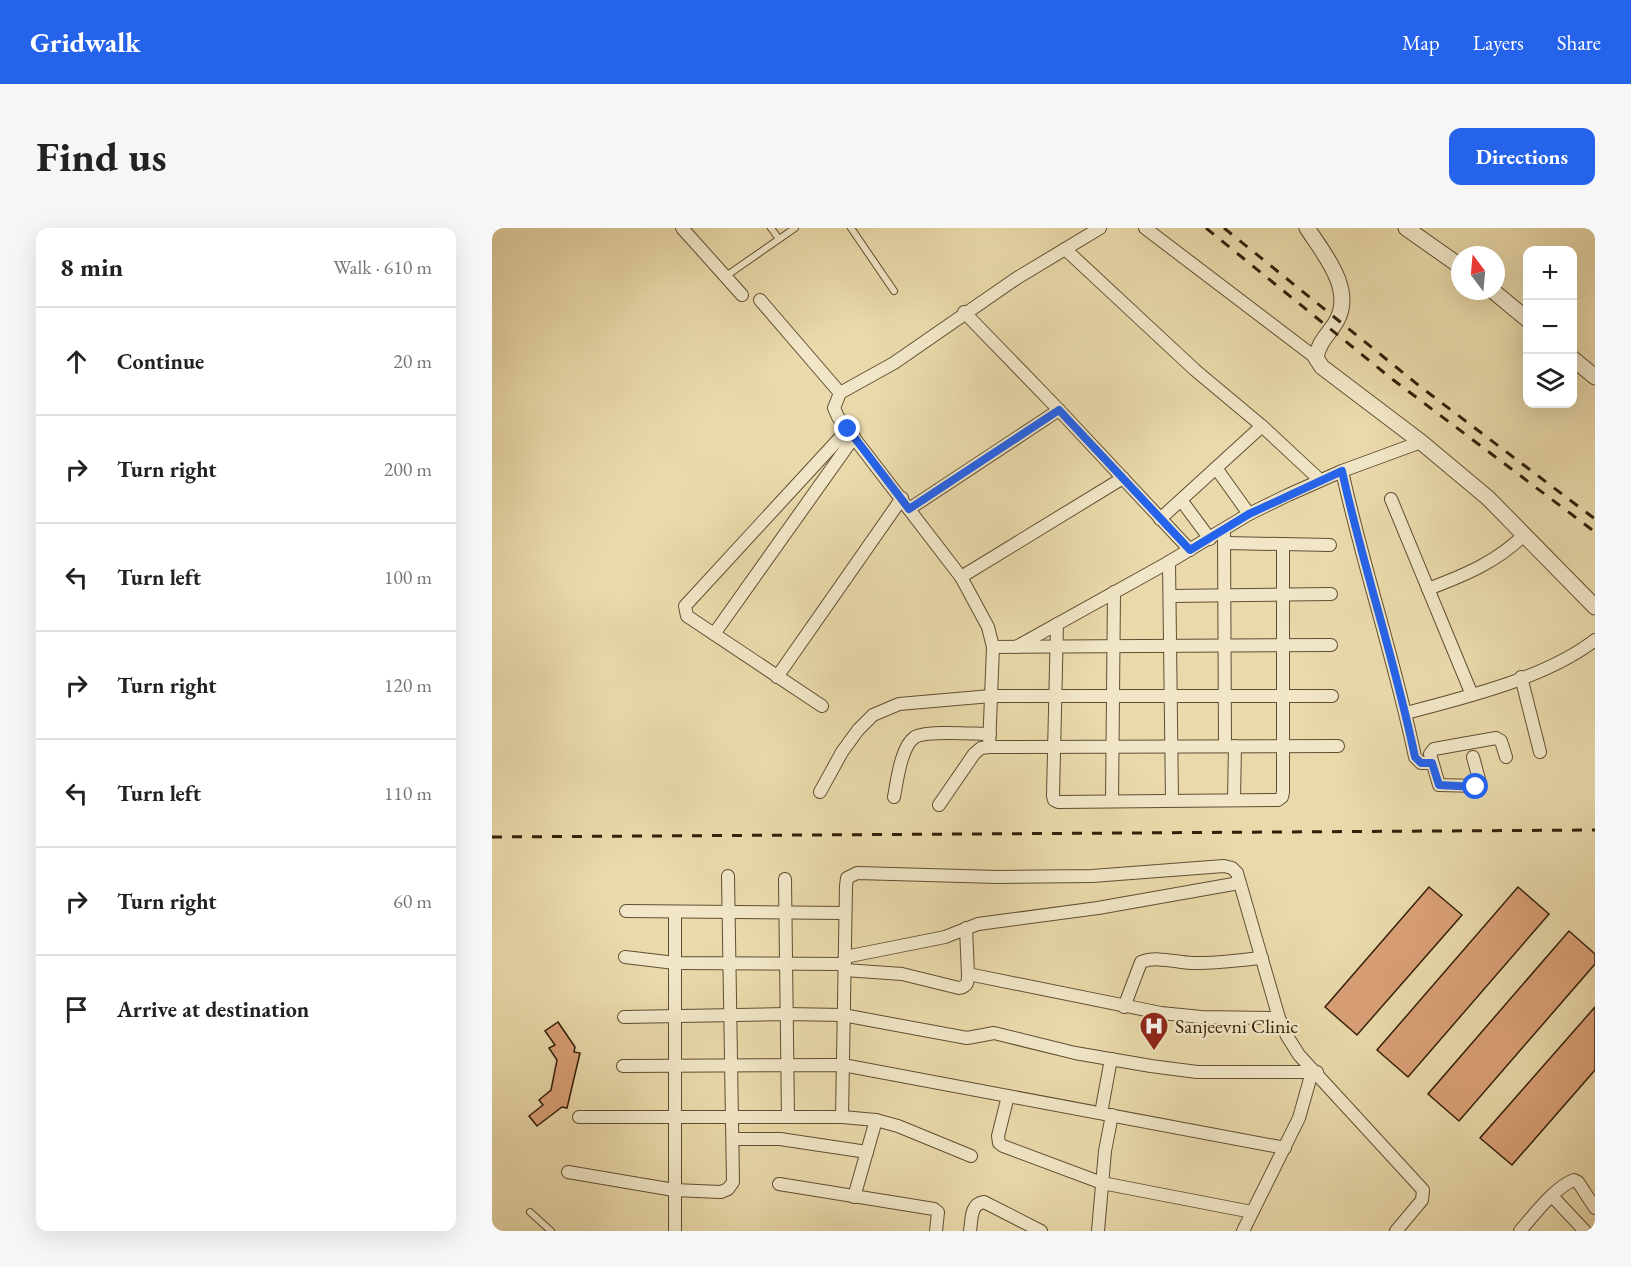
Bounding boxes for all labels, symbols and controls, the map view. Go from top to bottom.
text: Gridwalk [30,24,141,60]
text: Map [1402,29,1440,56]
text: Layers [1473,29,1524,56]
text: Share [1557,29,1601,56]
button: Directions [1449,128,1595,185]
text: Find us [36,129,167,184]
north arrow [1451,246,1505,300]
map controls [1523,246,1577,408]
button: + [1523,246,1577,300]
text: 8 min [60,250,123,284]
text: Walk · 610 m [333,254,432,280]
button: − [1523,300,1577,354]
icon: ahead [60,345,93,378]
text: Continue [117,347,204,376]
text: 20 m [393,348,432,374]
button: layers [1523,354,1577,408]
route end [834,415,860,441]
icon: right [60,453,93,486]
text: Turn right [117,455,216,484]
text: 200 m [384,456,432,482]
icon: left [60,561,93,594]
text: Turn left [117,563,201,592]
text: 100 m [384,564,432,590]
icon: right [60,669,93,702]
text: Turn right [117,671,216,700]
text: 120 m [384,672,432,698]
route start [1462,773,1488,799]
icon: left [60,777,93,810]
text: Turn left [117,779,201,808]
text: 110 m [384,780,432,806]
icon: right [60,885,93,918]
text: Turn right [117,887,216,916]
text: 60 m [393,888,432,914]
icon: arrive [60,993,93,1026]
text: Arrive at destination [117,995,309,1024]
hospital icon: Sanjeevni Clinic [1138,1010,1170,1052]
place label: Sanjeevni Clinic [1175,1013,1298,1039]

